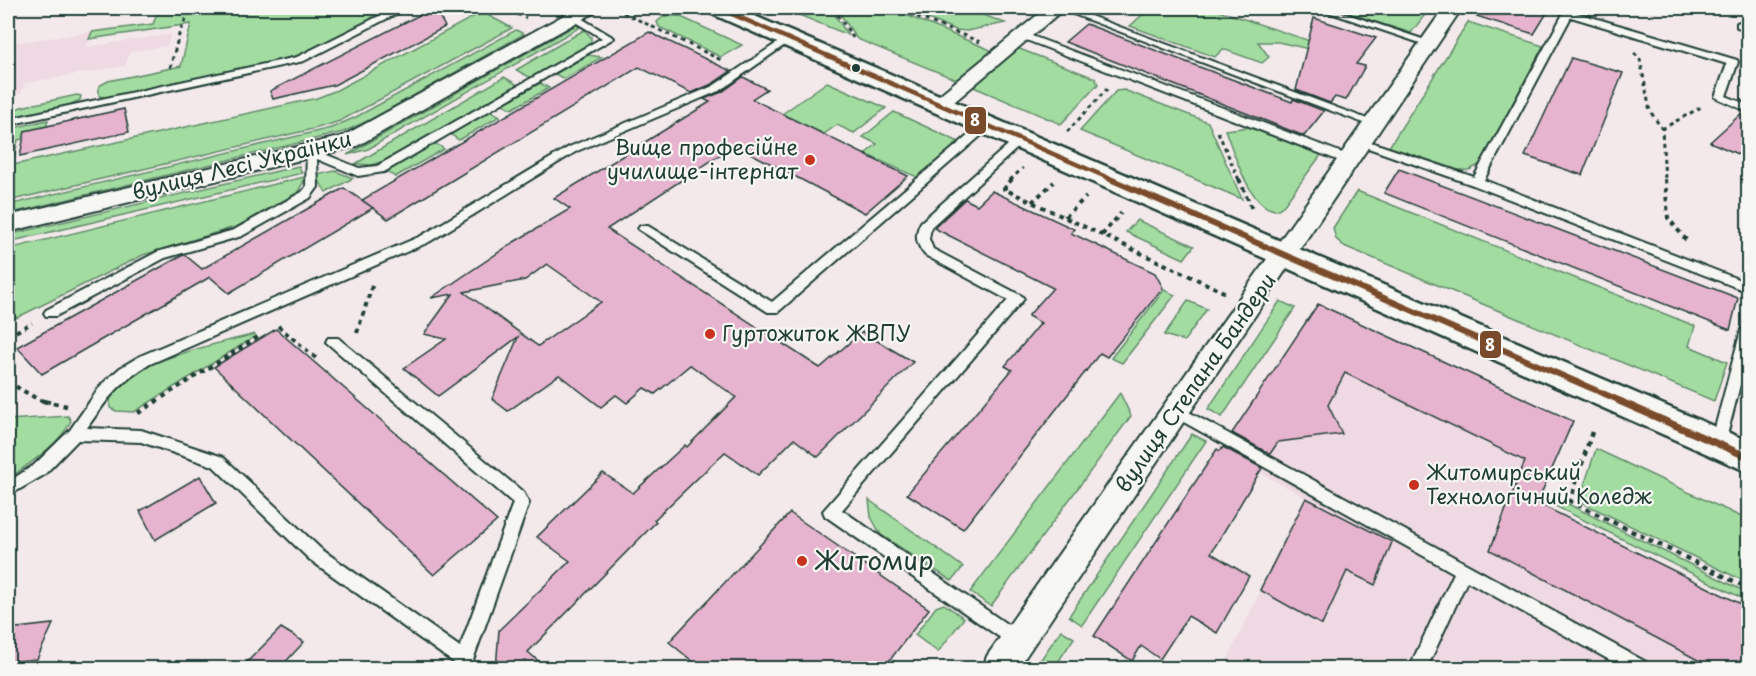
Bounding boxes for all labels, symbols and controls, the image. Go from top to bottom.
unlabelled marker [850,62,862,74]
line badge: 8 [964,106,987,135]
text: 8 [970,107,980,131]
street label: вулиця Лесі Українки [129,121,355,207]
place label: Вище професійне училище-інтернат [607,130,799,186]
marker: Вище професійне училище-інтернат [803,153,817,167]
street label: вулиця Степана Бандери [1106,266,1282,498]
place label: Гуртожиток ЖВПУ [722,316,911,348]
marker: Гуртожиток ЖВПУ [703,327,717,341]
line badge: 8 [1479,330,1502,359]
text: 8 [1485,332,1495,356]
place label: Житомирський Технологічний Коледж [1426,455,1653,511]
marker: Житомирський Технологічний Коледж [1407,478,1421,492]
place label: Житомир [814,540,934,579]
marker: Житомир [795,554,809,568]

